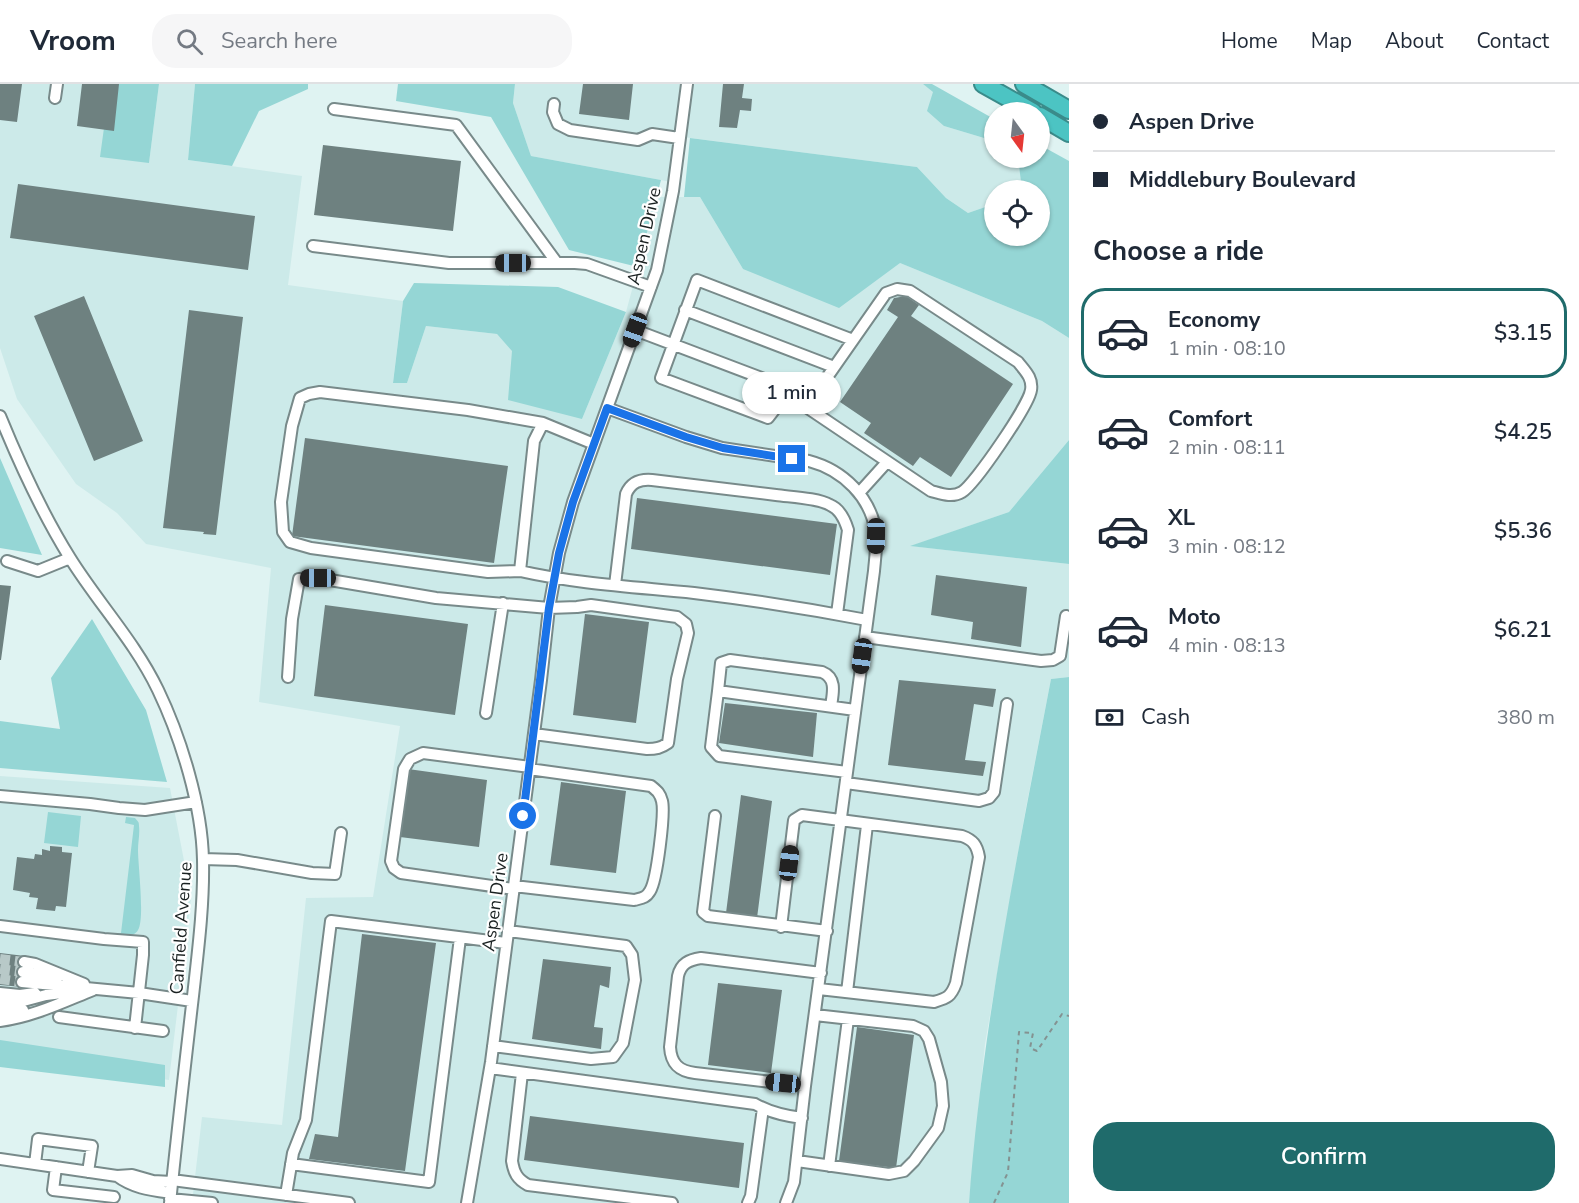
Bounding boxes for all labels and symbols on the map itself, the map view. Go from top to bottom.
north arrow [984,102,1050,168]
street label: Aspen Drive [621,185,667,287]
car [495,254,531,272]
car [620,310,650,350]
callout: 1 min [742,372,842,414]
route end [778,445,805,472]
car [867,518,885,554]
car [300,569,336,587]
car [851,637,873,675]
route start [509,802,536,829]
car [778,844,800,882]
street label: Aspen Drive [476,851,514,953]
street label: Canfield Avenue [164,861,198,995]
car [764,1072,802,1094]

